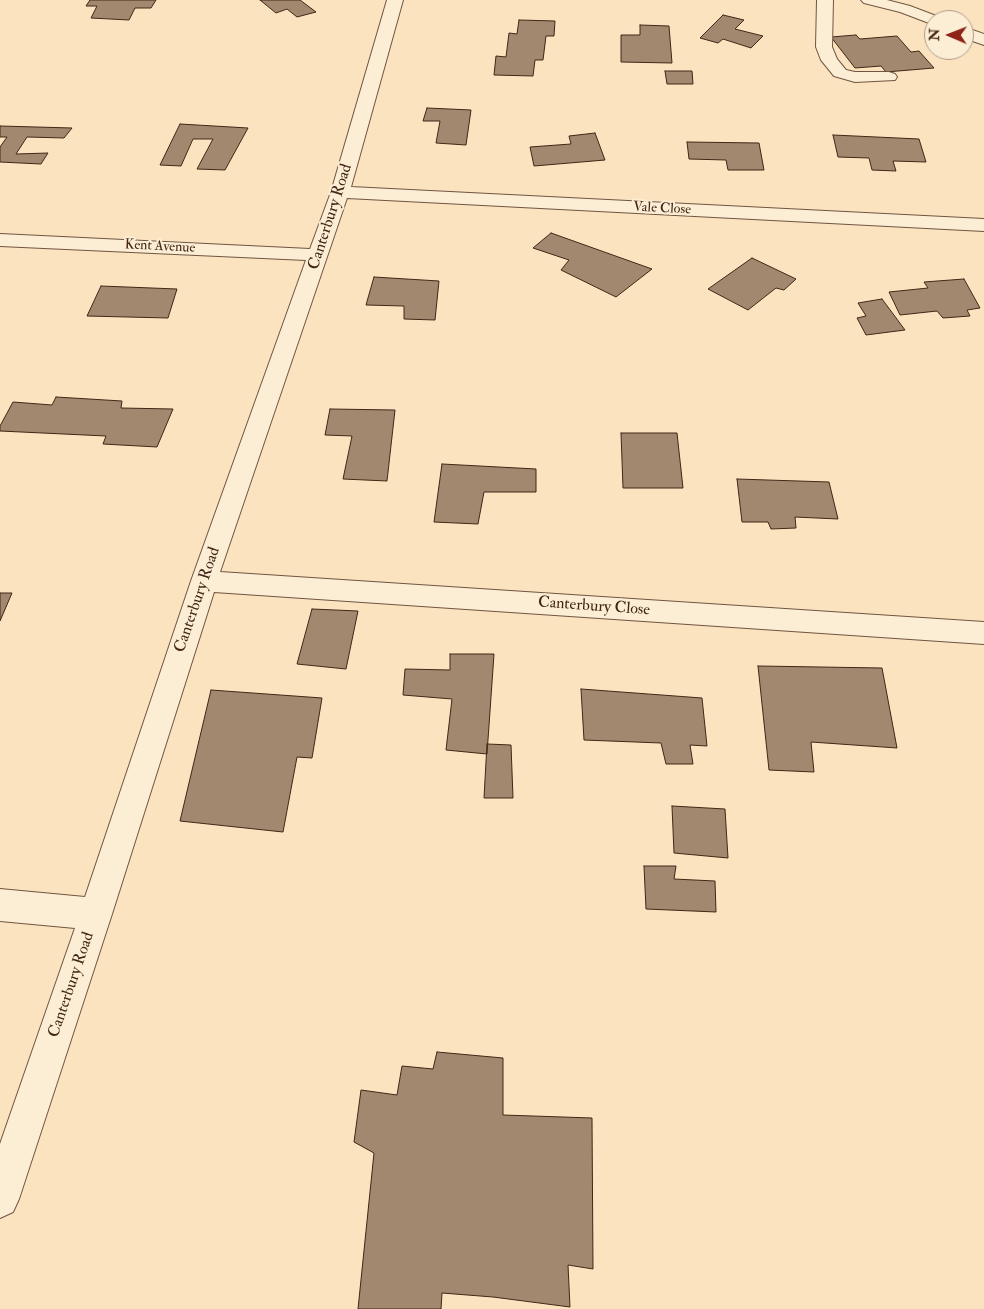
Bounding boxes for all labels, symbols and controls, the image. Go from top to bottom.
north arrow [924,10,974,60]
text: N [926,28,943,41]
street label: Canterbury Road [305,162,357,272]
street label: Vale Close [633,199,691,219]
street label: Kent Avenue [124,237,196,257]
street label: Canterbury Road [171,545,225,655]
street label: Canterbury Close [537,594,651,620]
street label: Canterbury Road [45,930,99,1040]

